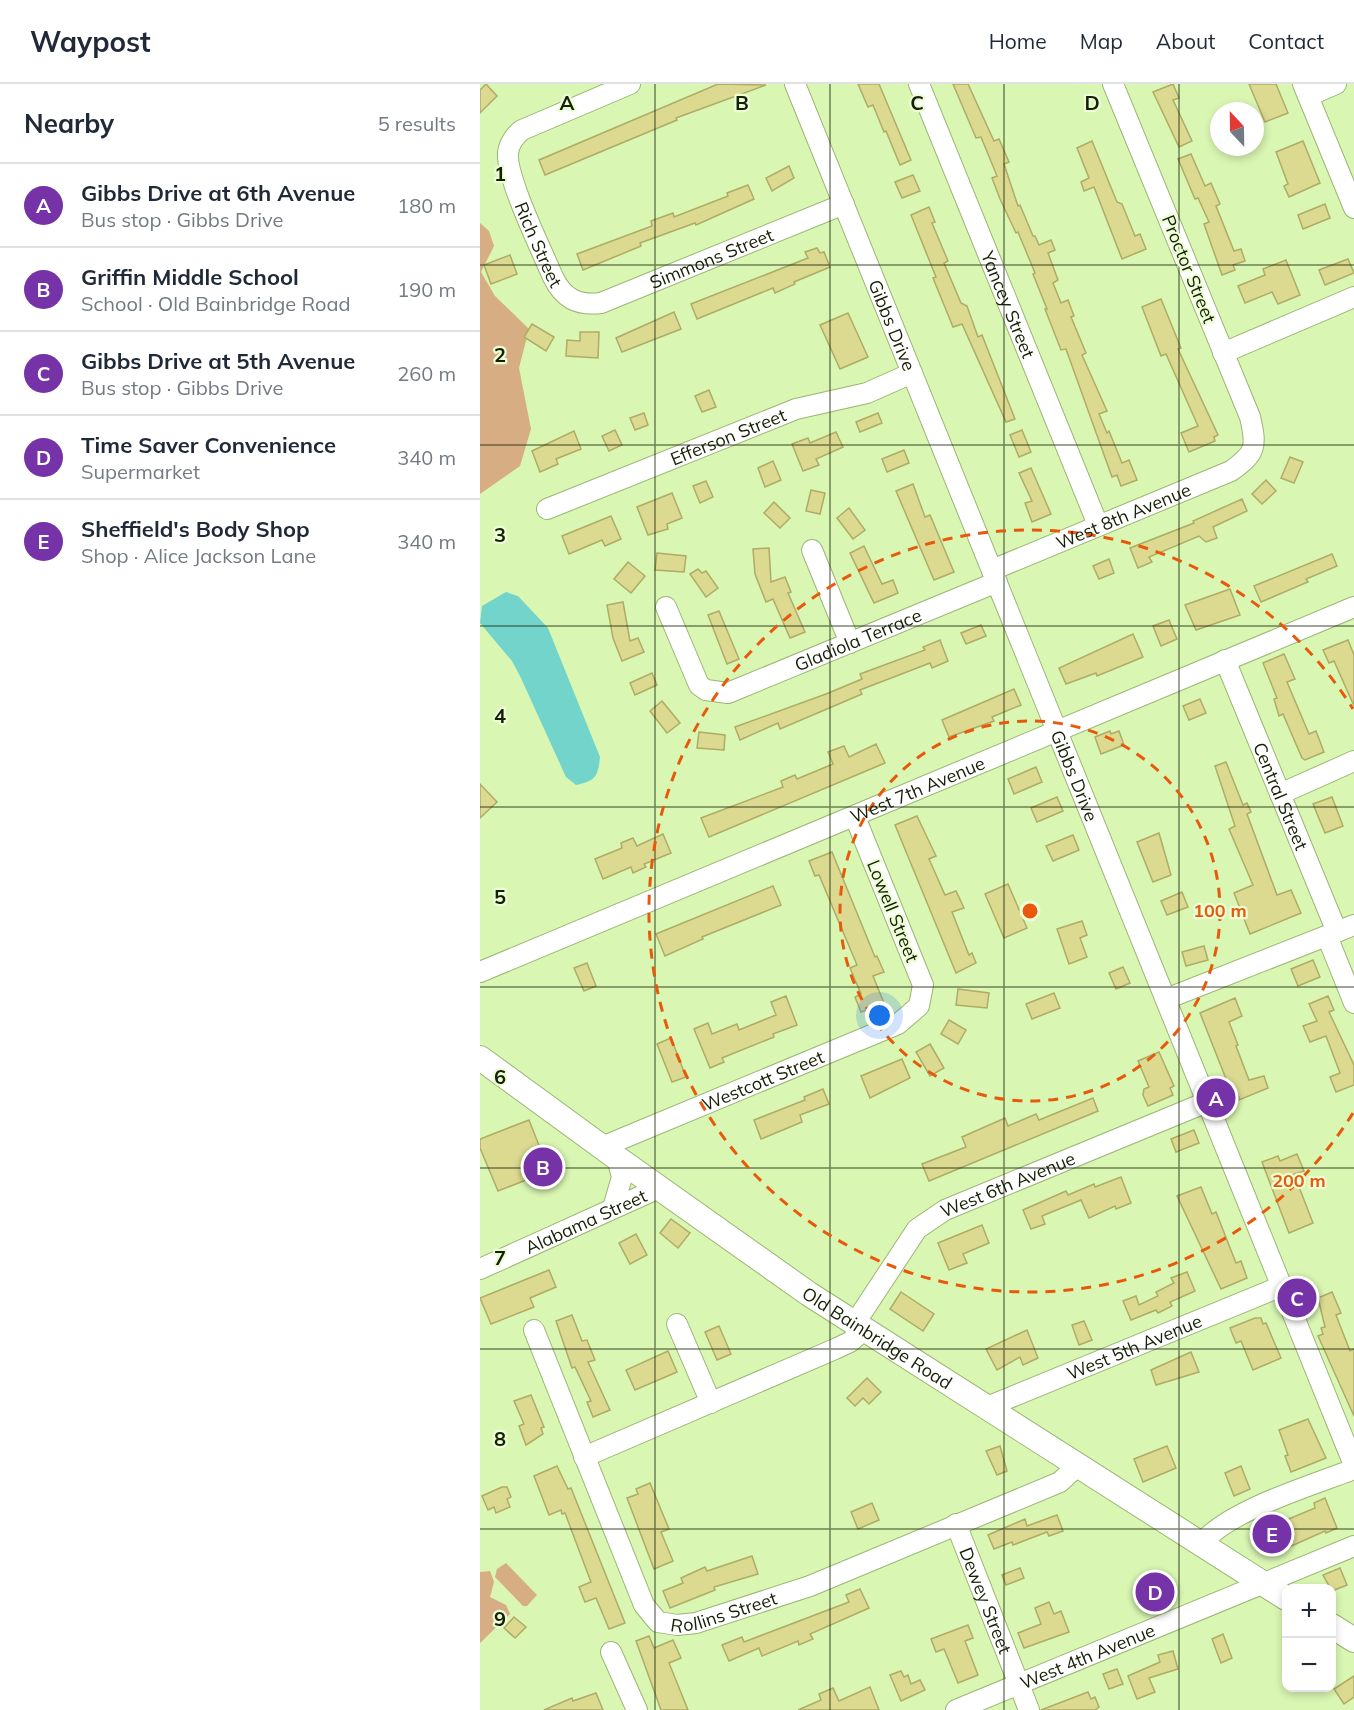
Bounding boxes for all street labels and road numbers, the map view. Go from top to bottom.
street label: Rich Street [510,198,568,291]
street label: Proctor Street [1157,212,1221,326]
street label: Simmons Street [646,223,776,294]
street label: Yancey Street [976,247,1041,361]
street label: Gibbs Drive [864,276,921,374]
street label: Efferson Street [667,403,789,470]
street label: West 8th Avenue [1052,478,1194,554]
street label: Gladiola Terrace [791,603,925,676]
street label: Gibbs Drive [1046,727,1104,824]
street label: Central Street [1249,739,1313,853]
street label: West 7th Avenue [847,751,988,828]
street label: Lowell Street [862,857,924,965]
street label: Westcott Street [698,1045,827,1116]
street label: West 6th Avenue [937,1146,1078,1222]
street label: Alabama Street [521,1184,650,1259]
street label: Old Bainbridge Road [798,1281,957,1394]
street label: West 5th Avenue [1063,1309,1205,1385]
street label: Dewey Street [955,1544,1017,1657]
street label: Rollins Street [669,1586,780,1637]
street label: West 4th Avenue [1016,1618,1158,1694]

